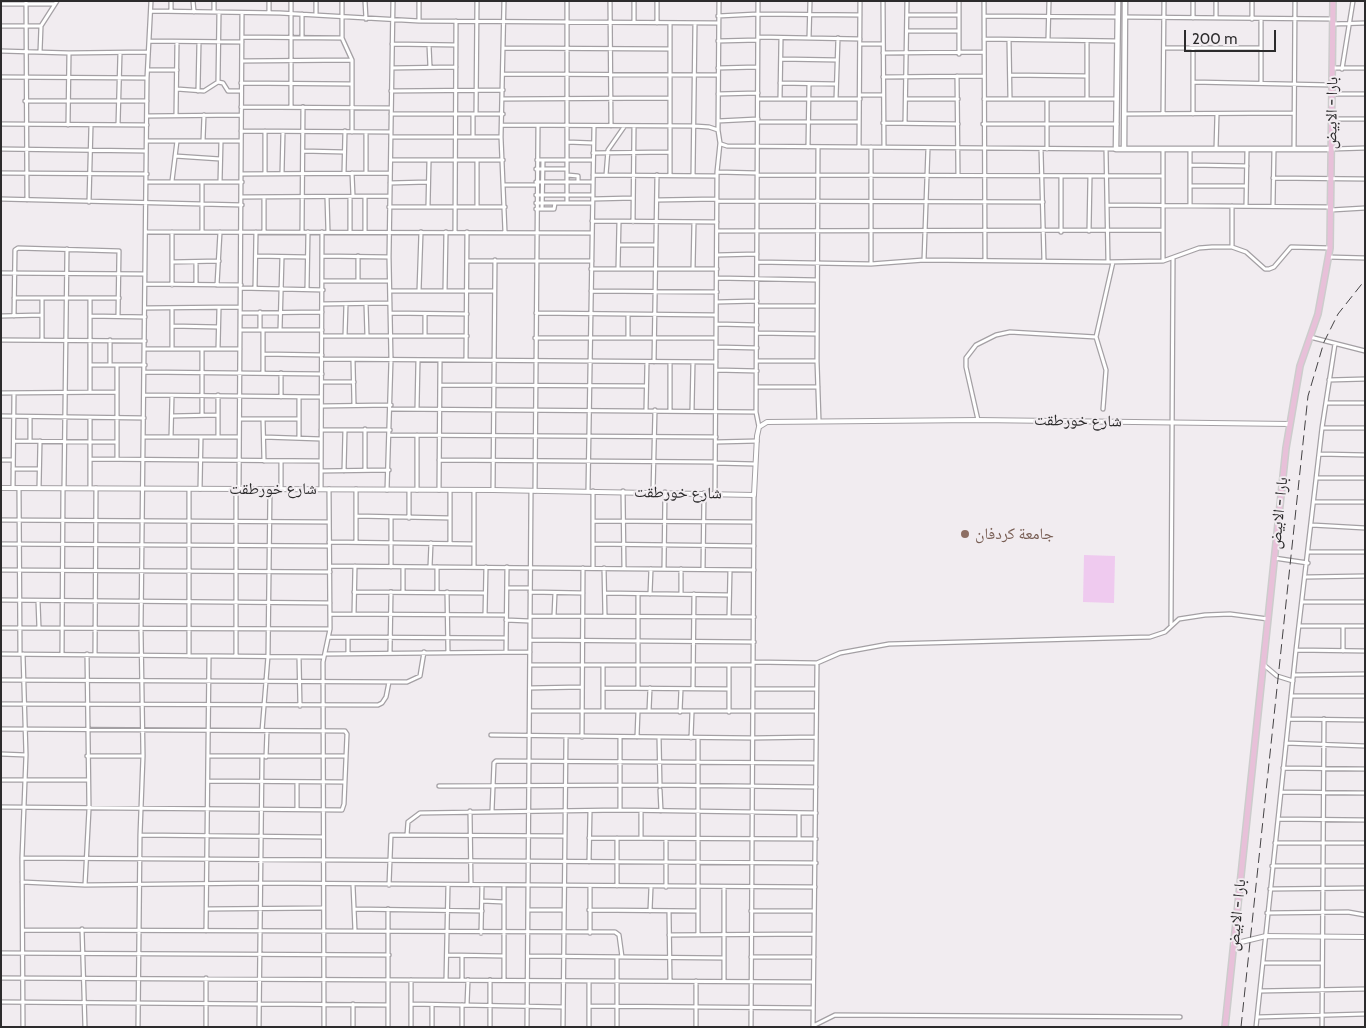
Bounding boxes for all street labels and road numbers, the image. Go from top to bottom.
street label: بارا - الابيض [1322,77,1342,149]
street label: شارع خورطقت [1034,411,1122,431]
street label: بارا - الابيض [1266,476,1292,550]
street label: شارع خورطقت [229,479,317,499]
street label: شارع خورطقت [634,483,722,503]
street label: بارا - الابيض [1224,878,1250,952]

